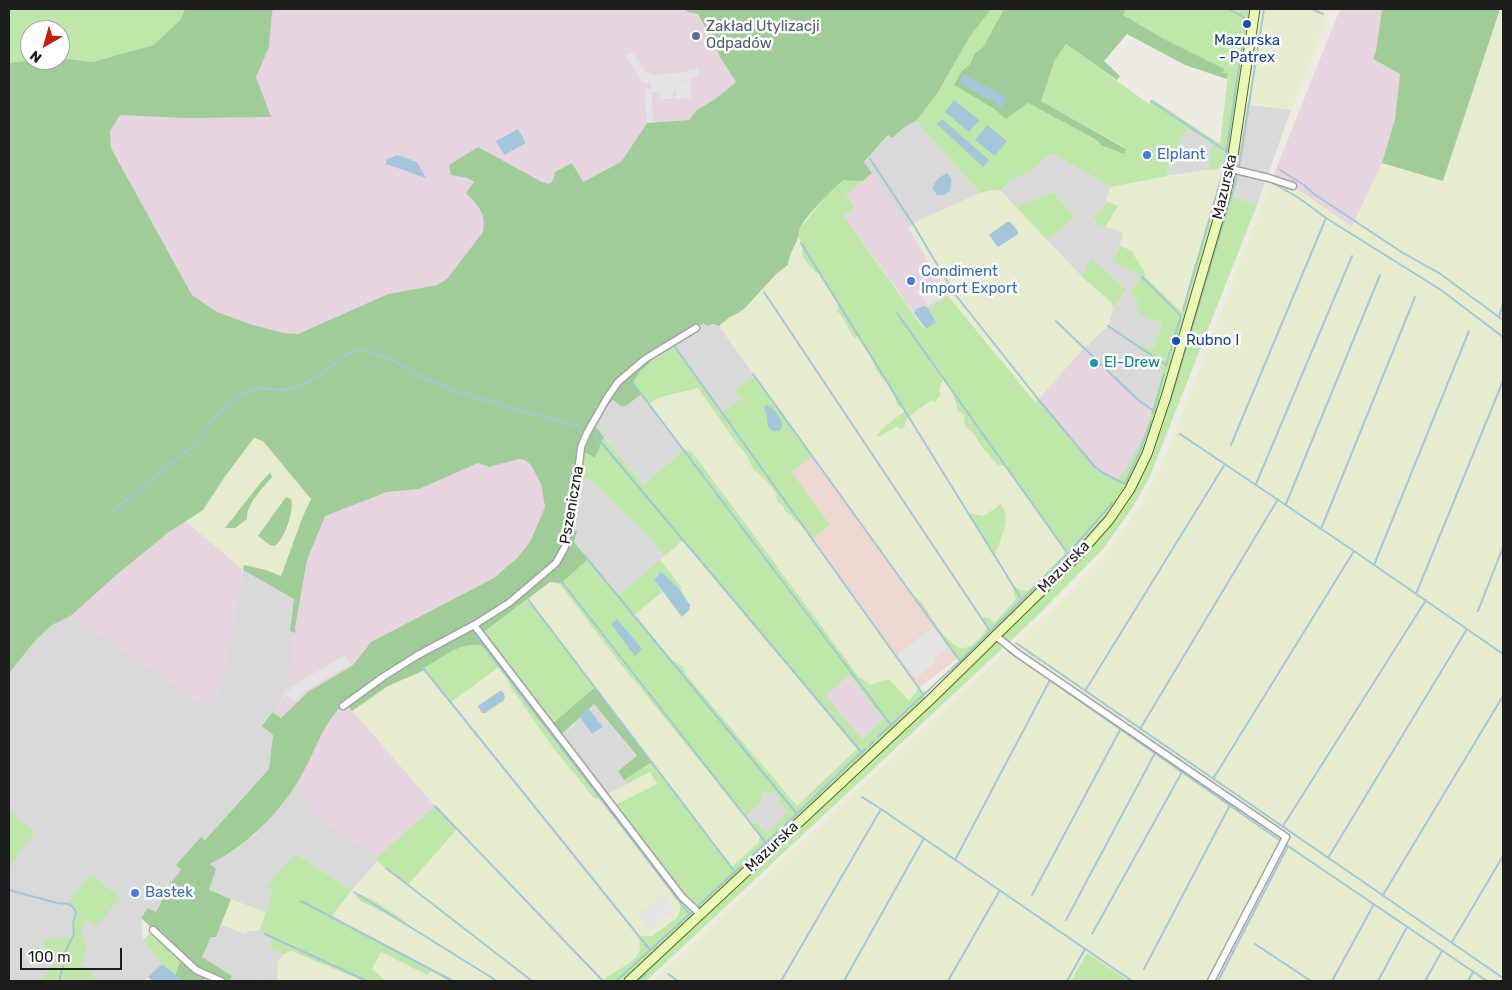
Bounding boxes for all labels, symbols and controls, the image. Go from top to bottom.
place label: Zakład Utylizacji Odpadów [706,18,820,53]
marker: Mazurska - Patrex [1241,18,1253,30]
north arrow [20,20,70,70]
marker: Zakład Utylizacji Odpadów [690,30,702,42]
place label: Mazurska - Patrex [1214,32,1280,67]
text: N [27,47,45,66]
place label: Elplant [1157,146,1205,164]
marker: Elplant [1141,149,1153,161]
street label: Mazurska [1209,153,1241,221]
place label: Condiment Import Export [921,263,1018,298]
marker: Condiment Import Export [905,275,917,287]
place label: Rubno I [1186,332,1239,350]
marker: Rubno I [1170,335,1182,347]
place label: El-Drew [1104,354,1160,372]
marker: El-Drew [1088,357,1100,369]
street label: Pszeniczna [556,464,588,546]
street label: Mazurska [1034,537,1094,597]
street label: Mazurska [742,818,802,876]
place label: Bastek [145,884,193,902]
marker: Bastek [129,887,141,899]
scale bar [22,938,125,970]
text: 100 m [28,948,70,966]

